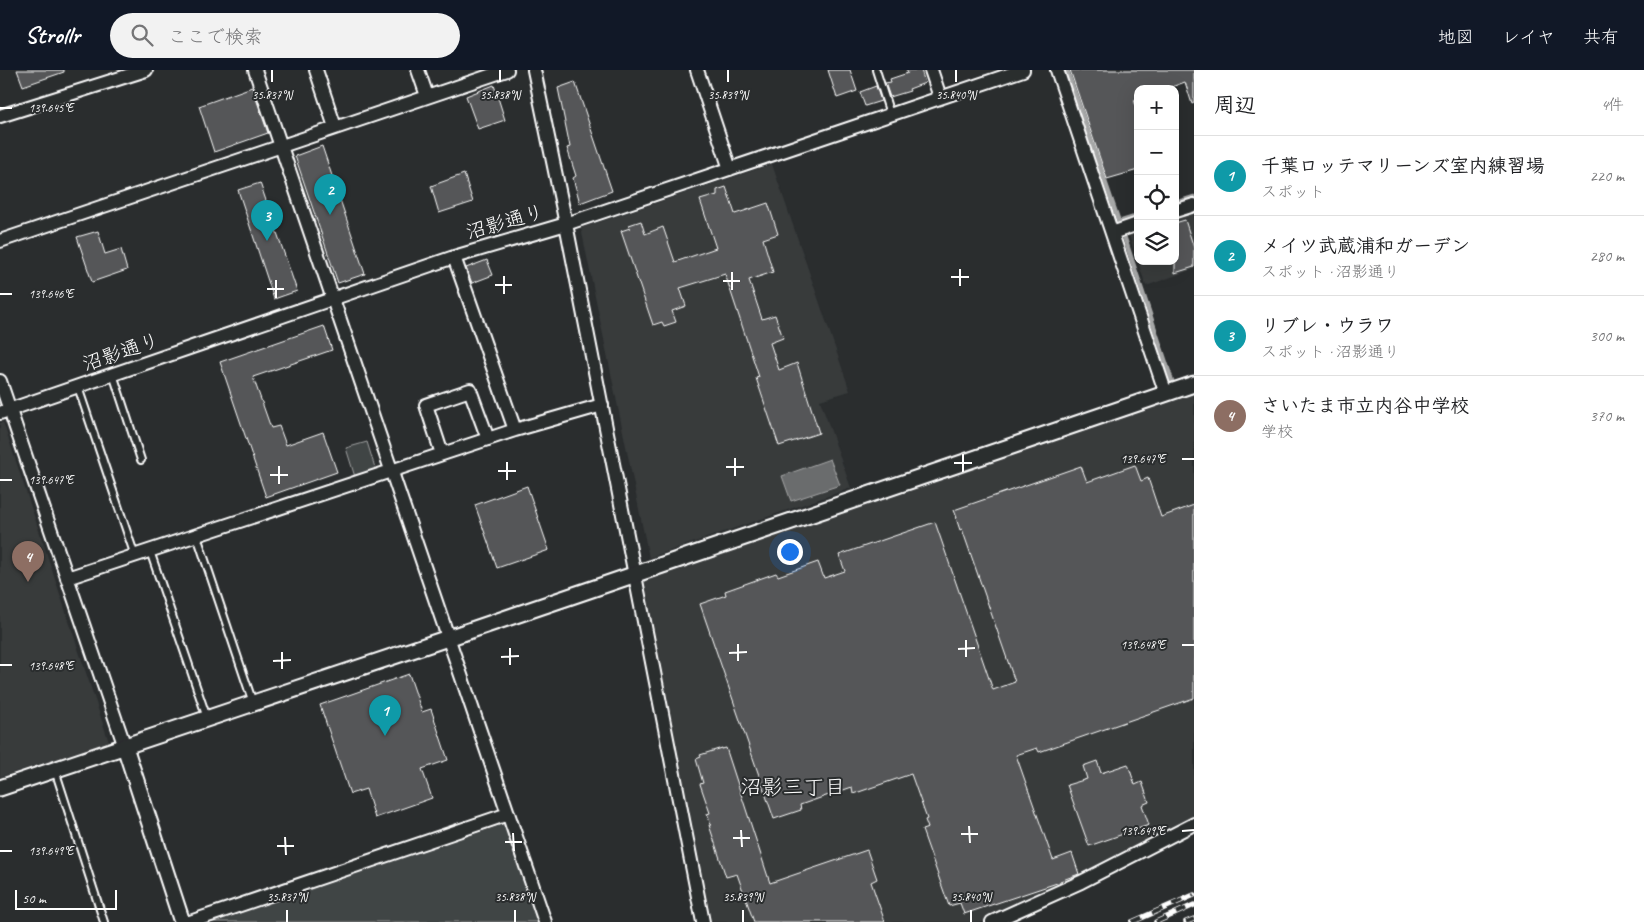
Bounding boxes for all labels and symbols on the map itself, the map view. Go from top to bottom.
text: 35.837°N [252,87,294,103]
text: 35.838°N [480,87,522,103]
text: 35.839°N [708,87,750,103]
text: 35.840°N [936,87,978,103]
text: 139.645°E [29,100,75,116]
pin: 2 [314,174,346,215]
street label: 沼影通り [463,199,547,245]
pin: 3 [251,200,283,241]
text: 139.646°E [29,286,75,302]
street label: 沼影通り [79,327,163,377]
text: 139.647°E [1121,451,1167,467]
text: 139.647°E [29,472,75,488]
your location [777,539,803,565]
pin: 4 [12,541,44,582]
text: 139.648°E [1121,637,1167,653]
text: 139.648°E [29,658,75,674]
pin: 1 [369,695,401,736]
district label: 沼影三丁目 [741,774,846,800]
text: 139.649°E [1121,823,1167,839]
text: 139.649°E [29,843,75,859]
scale bar [15,887,118,910]
text: 35.837°N [267,889,309,905]
text: 35.838°N [495,889,537,905]
text: 35.839°N [723,889,765,905]
text: 35.840°N [951,889,993,905]

